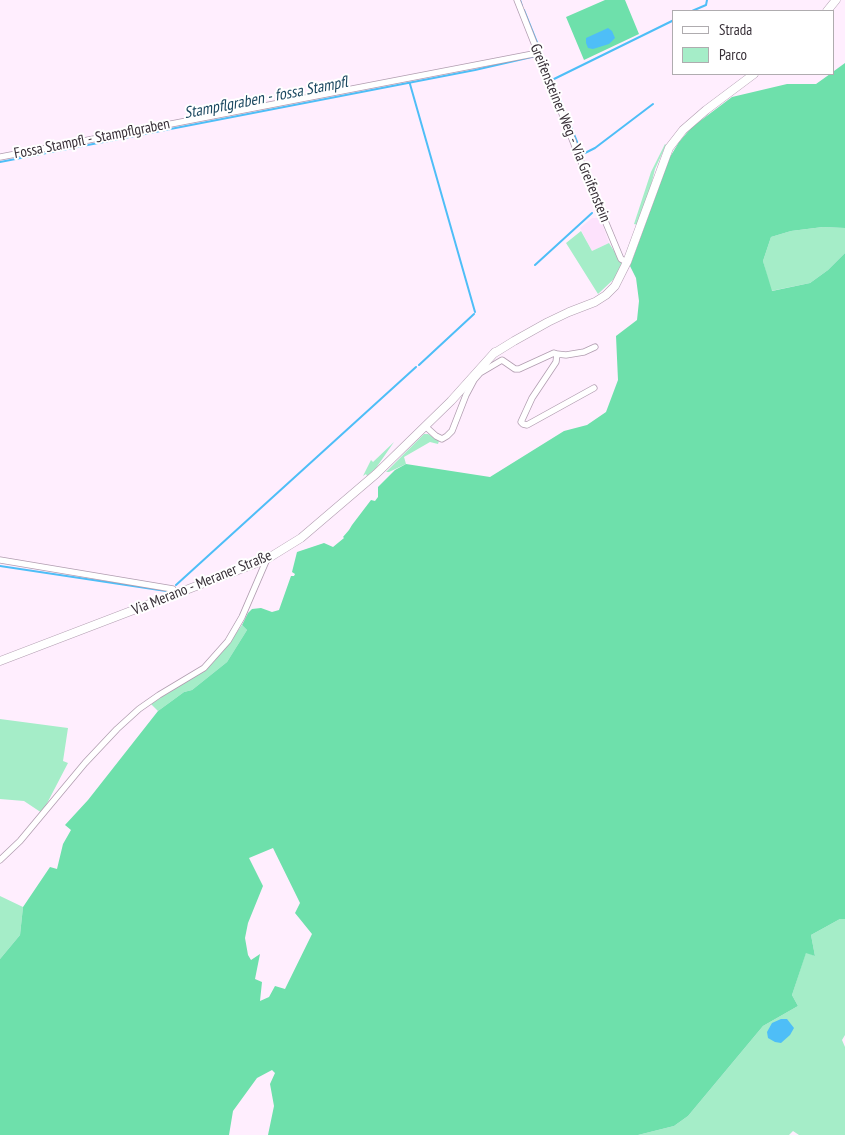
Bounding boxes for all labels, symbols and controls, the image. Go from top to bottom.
legend [672,10,835,75]
text: Strada [719,20,752,39]
street label: Greifensteiner Weg - Via Greifenstein [526,41,614,225]
text: Parco [719,45,747,64]
water label: Stampflgraben - fossa Stampfl [183,73,349,123]
street label: Fossa Stampfl - Stampflgraben [13,115,171,163]
street label: Via Merano - Meraner Straße [129,547,275,619]

